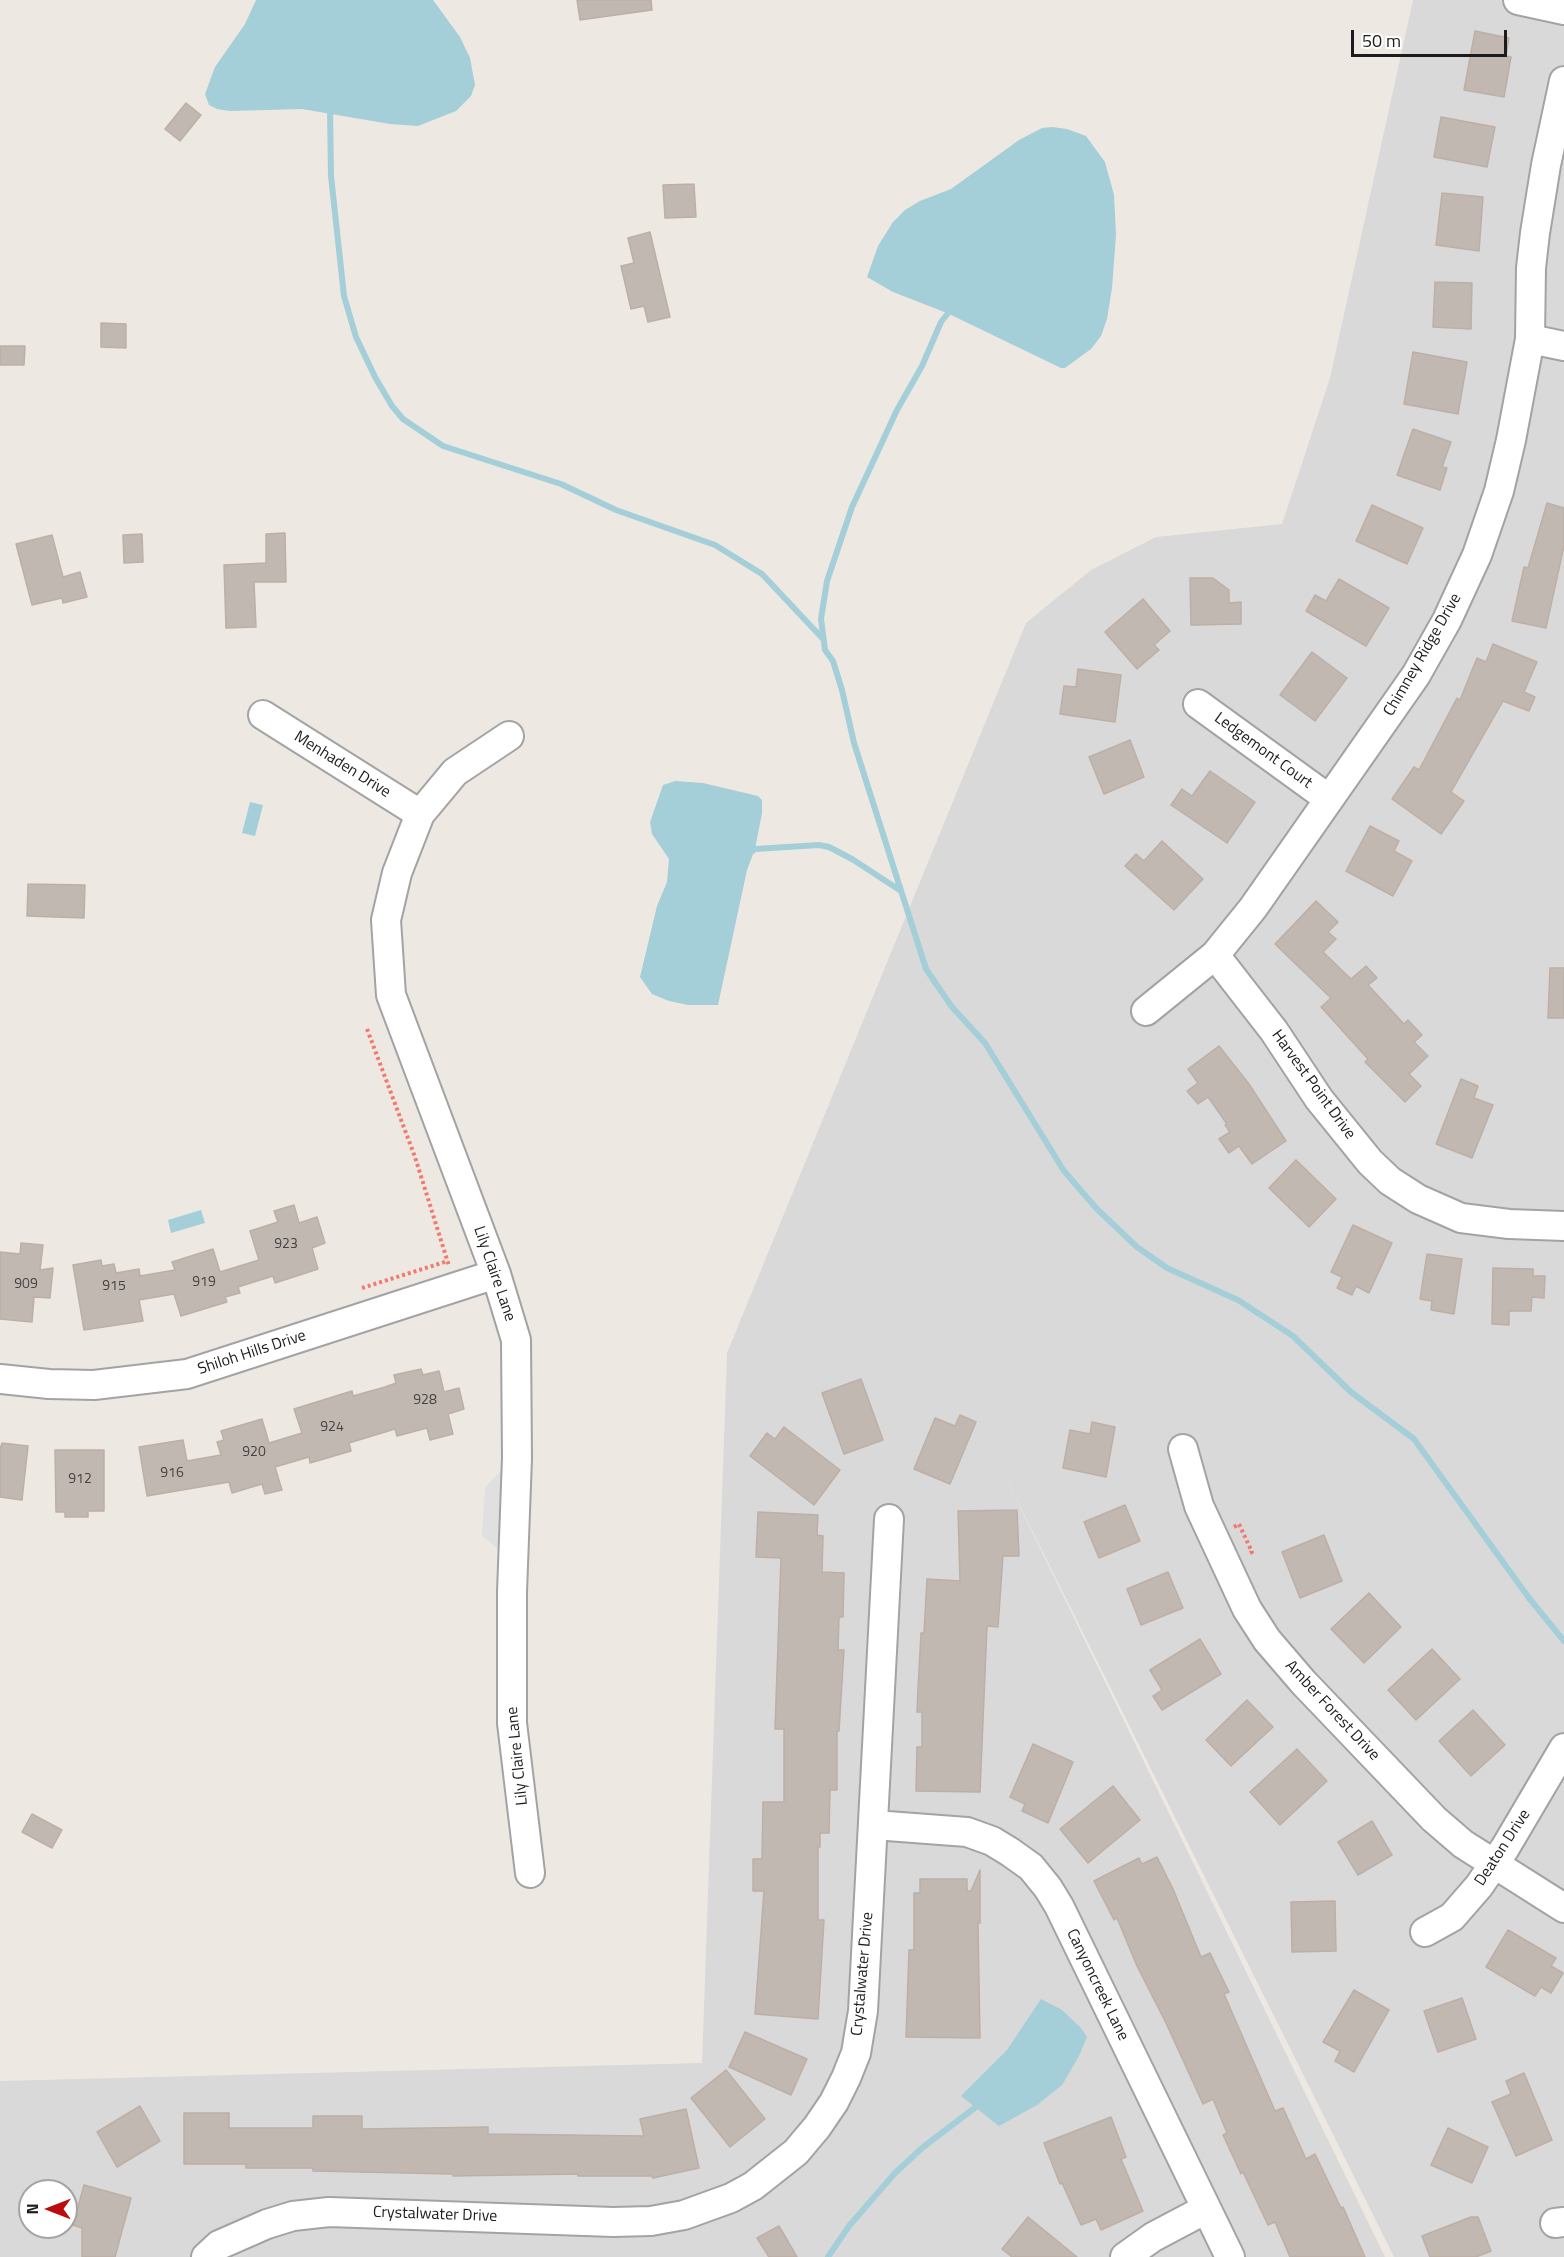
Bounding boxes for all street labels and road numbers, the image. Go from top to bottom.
street label: Chimney Ridge Drive [1380,590,1466,720]
street label: Ledgemont Court [1210,709,1316,793]
street label: Menhaden Drive [290,728,394,802]
street label: Harvest Point Drive [1267,1027,1359,1143]
street label: Lily Claire Lane [469,1224,519,1324]
street label: Shiloh Hills Drive [195,1326,309,1380]
street label: Amber Forest Drive [1281,1657,1383,1765]
street label: Lily Claire Lane [503,1706,533,1806]
street label: Deaton Drive [1471,1806,1535,1890]
street label: Crystalwater Drive [848,1911,878,2037]
street label: Canyoncreek Lane [1062,1926,1132,2044]
street label: Crystalwater Drive [372,2203,498,2227]

